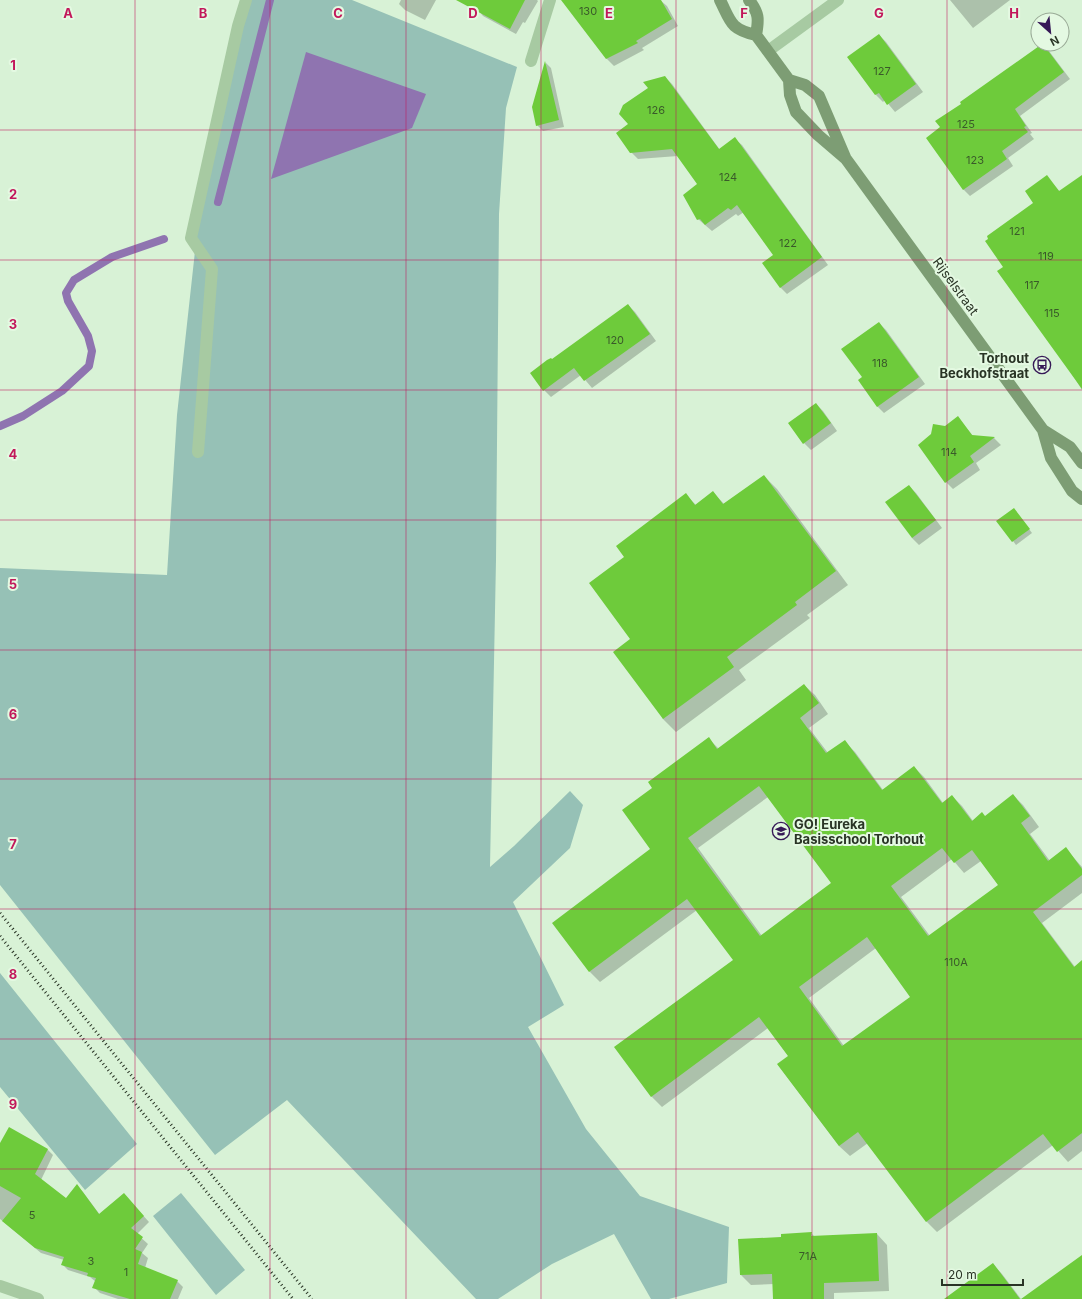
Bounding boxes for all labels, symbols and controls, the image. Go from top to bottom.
house number: 130 [579,4,597,18]
text: A [63,5,73,21]
text: B [199,5,208,21]
text: C [333,5,343,21]
text: D [468,5,478,21]
text: E [605,5,613,21]
text: F [740,5,748,21]
text: G [874,5,884,21]
text: H [1009,5,1019,21]
north arrow [1030,12,1070,52]
text: N [1048,33,1061,49]
text: 1 [10,57,16,73]
house number: 127 [873,64,891,78]
house number: 126 [647,103,665,117]
house number: 125 [957,117,975,131]
house number: 123 [966,153,984,167]
house number: 124 [719,170,737,184]
text: 2 [9,186,17,202]
house number: 121 [1009,224,1025,238]
house number: 122 [779,236,797,250]
house number: 119 [1038,249,1054,263]
street label: Rijselstraat [930,254,982,318]
house number: 117 [1024,278,1040,292]
house number: 115 [1044,306,1060,320]
text: 3 [9,316,17,332]
house number: 120 [606,333,624,347]
place label: Torhout Beckhofstraat [939,350,1029,381]
bus stop icon: Torhout Beckhofstraat [1032,355,1052,375]
house number: 118 [872,356,888,370]
house number: 114 [941,445,957,459]
text: 4 [9,446,18,462]
text: 5 [9,576,17,592]
text: 6 [9,706,17,722]
place label: GO! Eureka Basisschool Torhout [794,816,924,847]
school or university icon: GO! Eureka Basisschool Torhout [771,821,791,841]
text: 7 [9,836,17,852]
house number: 110A [944,955,968,969]
text: 8 [9,966,17,982]
text: 9 [9,1096,17,1112]
house number: 5 [29,1208,36,1222]
house number: 71A [799,1249,818,1263]
house number: 3 [88,1254,95,1268]
scale bar [942,1261,1023,1287]
house number: 1 [124,1265,128,1279]
text: 20 m [948,1267,977,1282]

